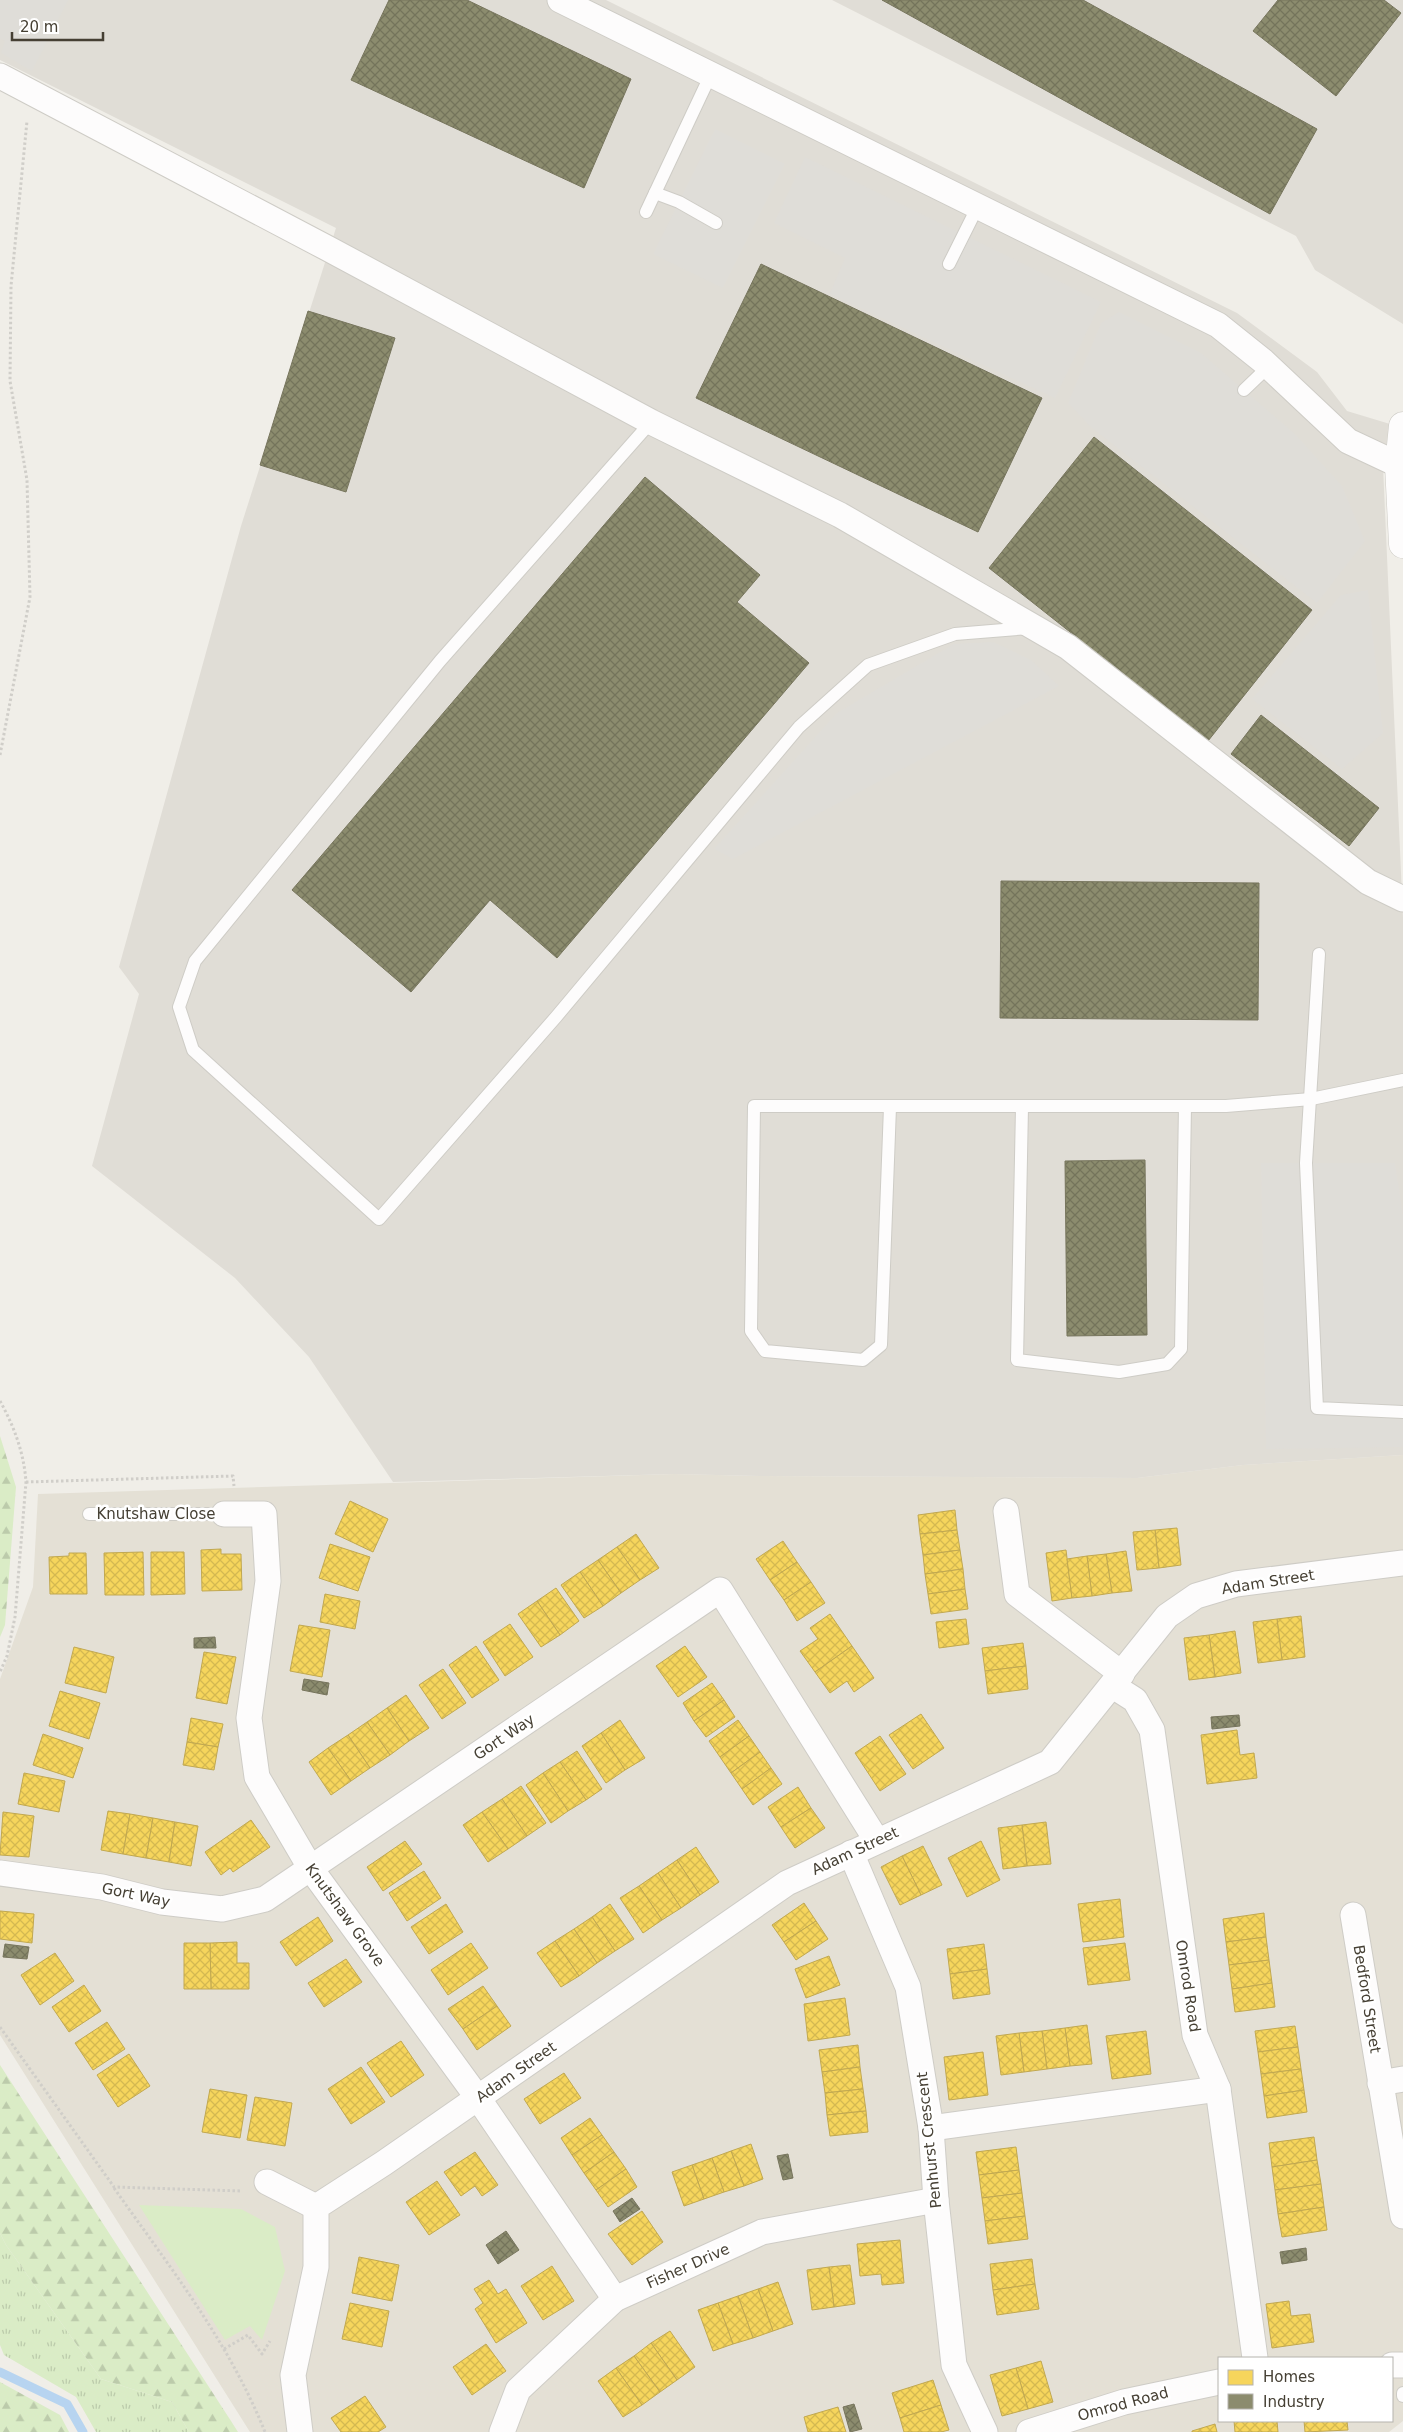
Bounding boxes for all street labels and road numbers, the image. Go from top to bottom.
street label: Knutshaw Close [96,1505,216,1523]
street label: Adam Street [1220,1566,1316,1598]
street label: Gort Way [470,1710,538,1764]
street label: Adam Street [809,1823,901,1879]
street label: Knutshaw Grove [302,1860,388,1970]
street label: Gort Way [100,1879,172,1911]
street label: Omrod Road [1172,1938,1204,2034]
street label: Bedford Street [1350,1944,1384,2054]
street label: Adam Street [472,2038,560,2106]
street label: Penhurst Crescent [913,2071,945,2209]
street label: Fisher Drive [644,2240,732,2292]
street label: Omrod Road [1076,2383,1170,2425]

